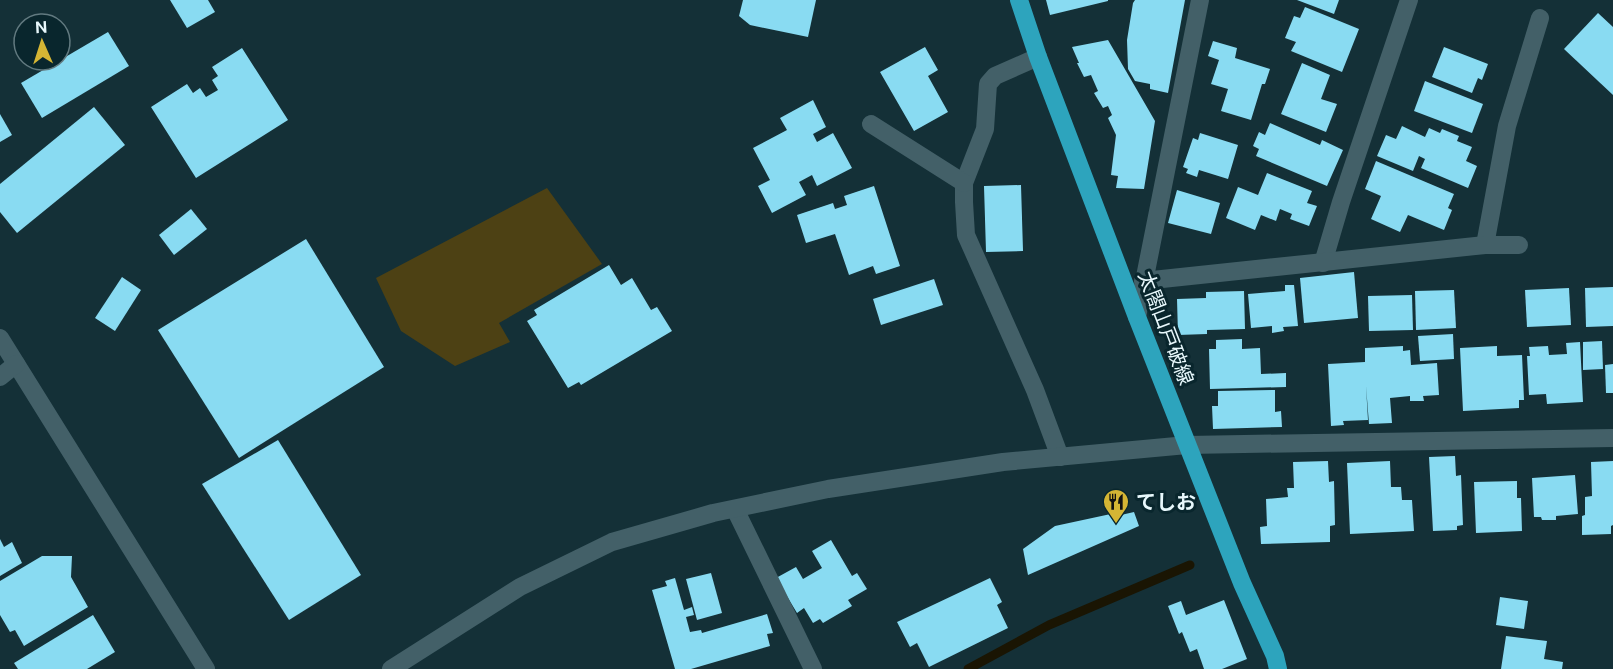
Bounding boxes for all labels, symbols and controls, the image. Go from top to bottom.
north arrow [12,12,72,72]
text: N [34,18,48,37]
street label: 太閤山戸破線 [1133,268,1199,388]
restaurant icon: てしお [1101,487,1131,525]
place label: てしお [1136,490,1196,514]

